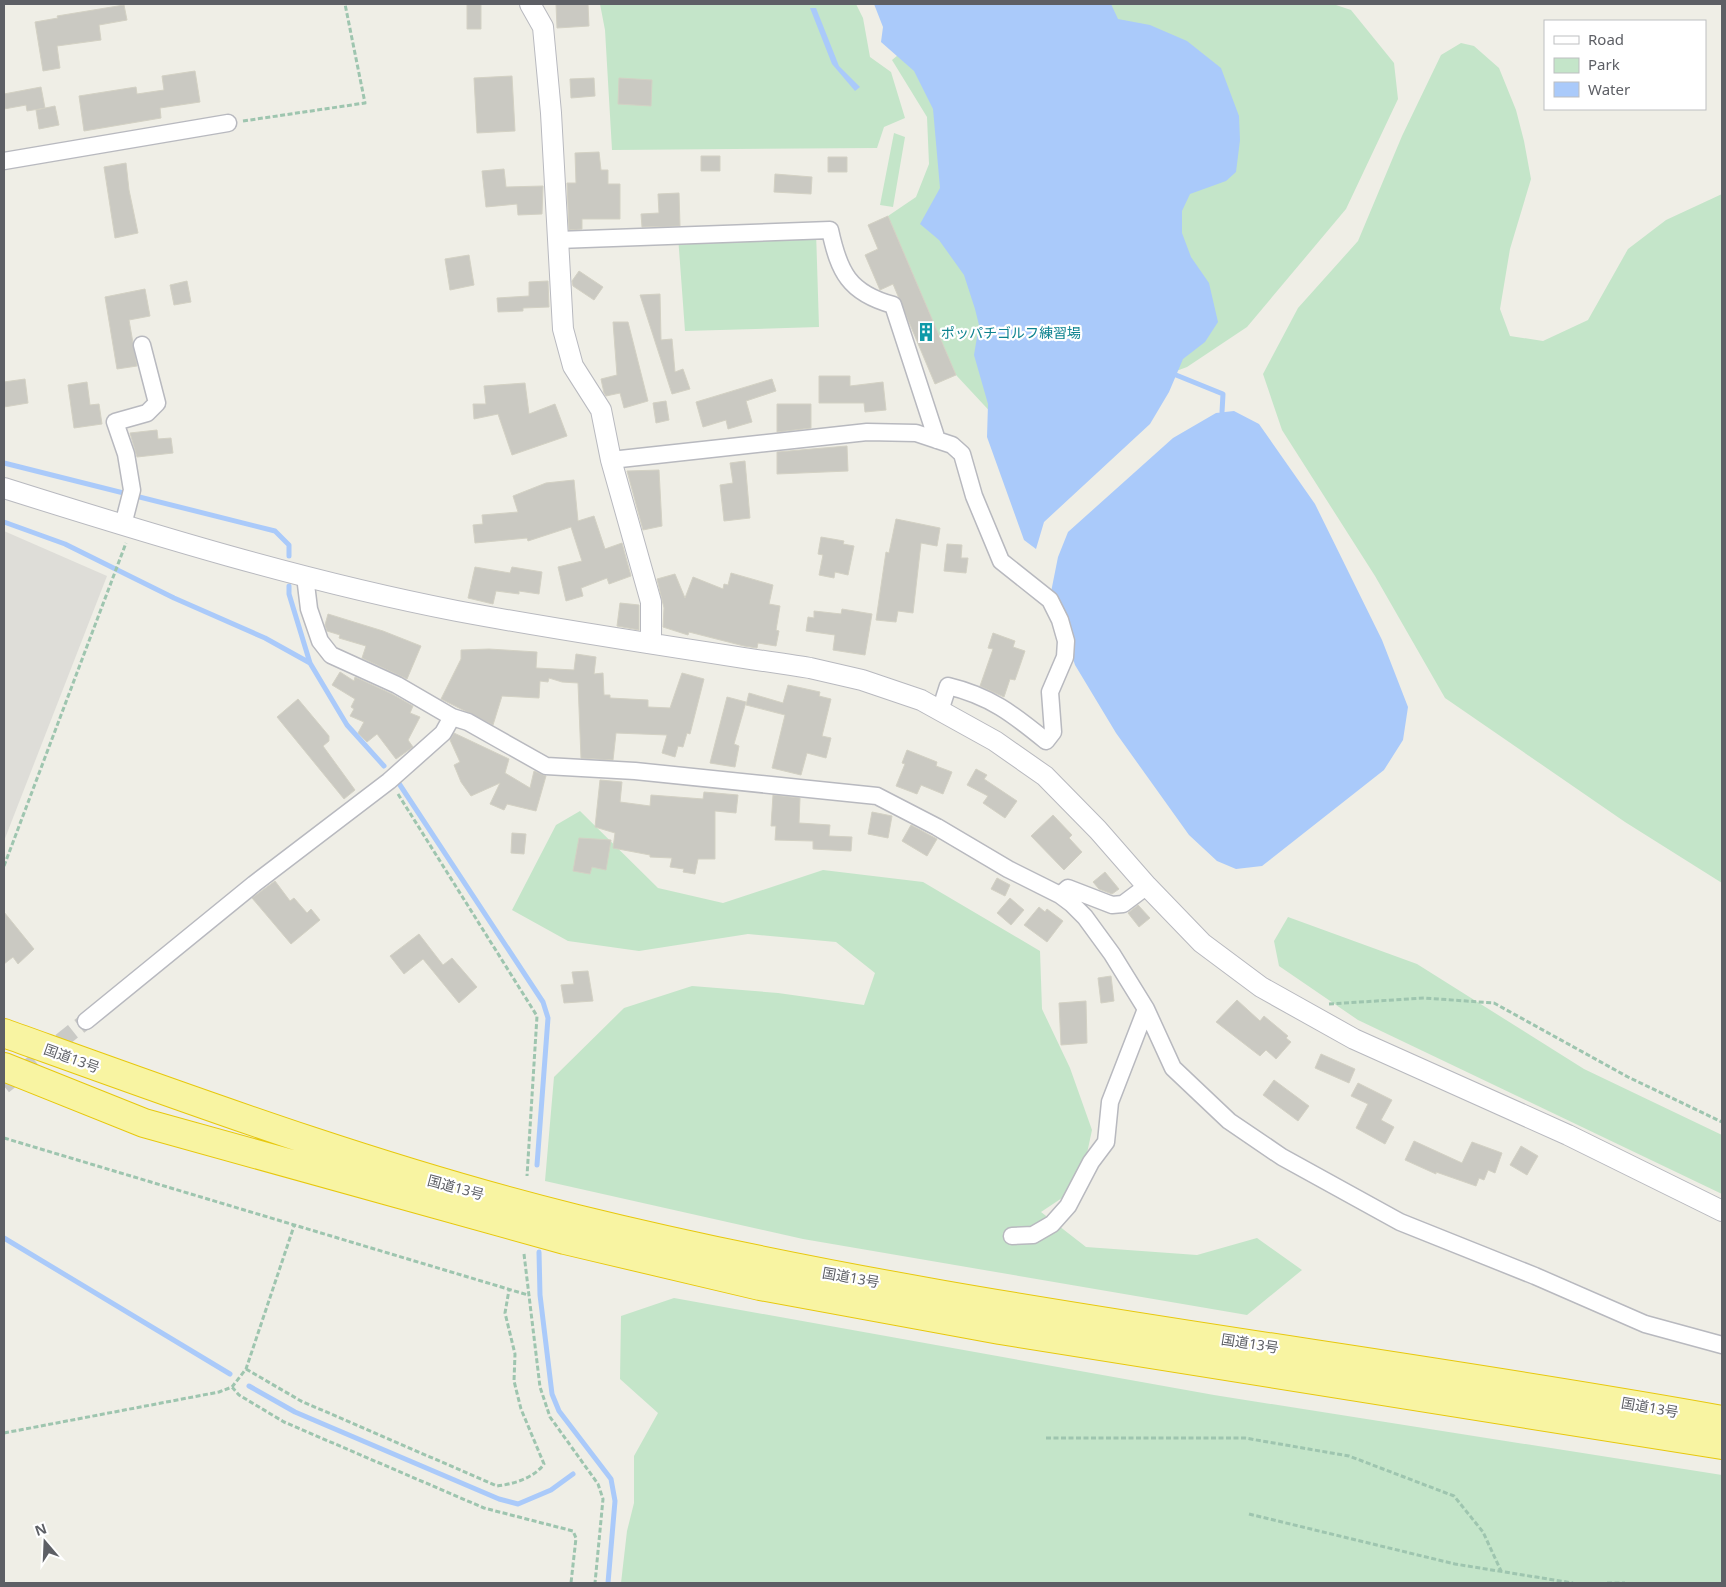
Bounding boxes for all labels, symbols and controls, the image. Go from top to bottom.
legend [1544,20,1706,110]
text: Road [1588,29,1624,49]
text: Park [1588,54,1620,74]
text: Water [1588,79,1630,99]
building icon: ポッパチゴルフ練習場 [915,321,937,343]
place label: ポッパチゴルフ練習場 [941,323,1081,342]
street label: 国道13号 [41,1039,103,1077]
street label: 国道13号 [426,1170,486,1204]
street label: 国道13号 [821,1263,881,1291]
street label: 国道13号 [1220,1329,1280,1357]
street label: 国道13号 [1620,1393,1680,1421]
north arrow [20,1517,70,1567]
text: N [32,1518,49,1540]

